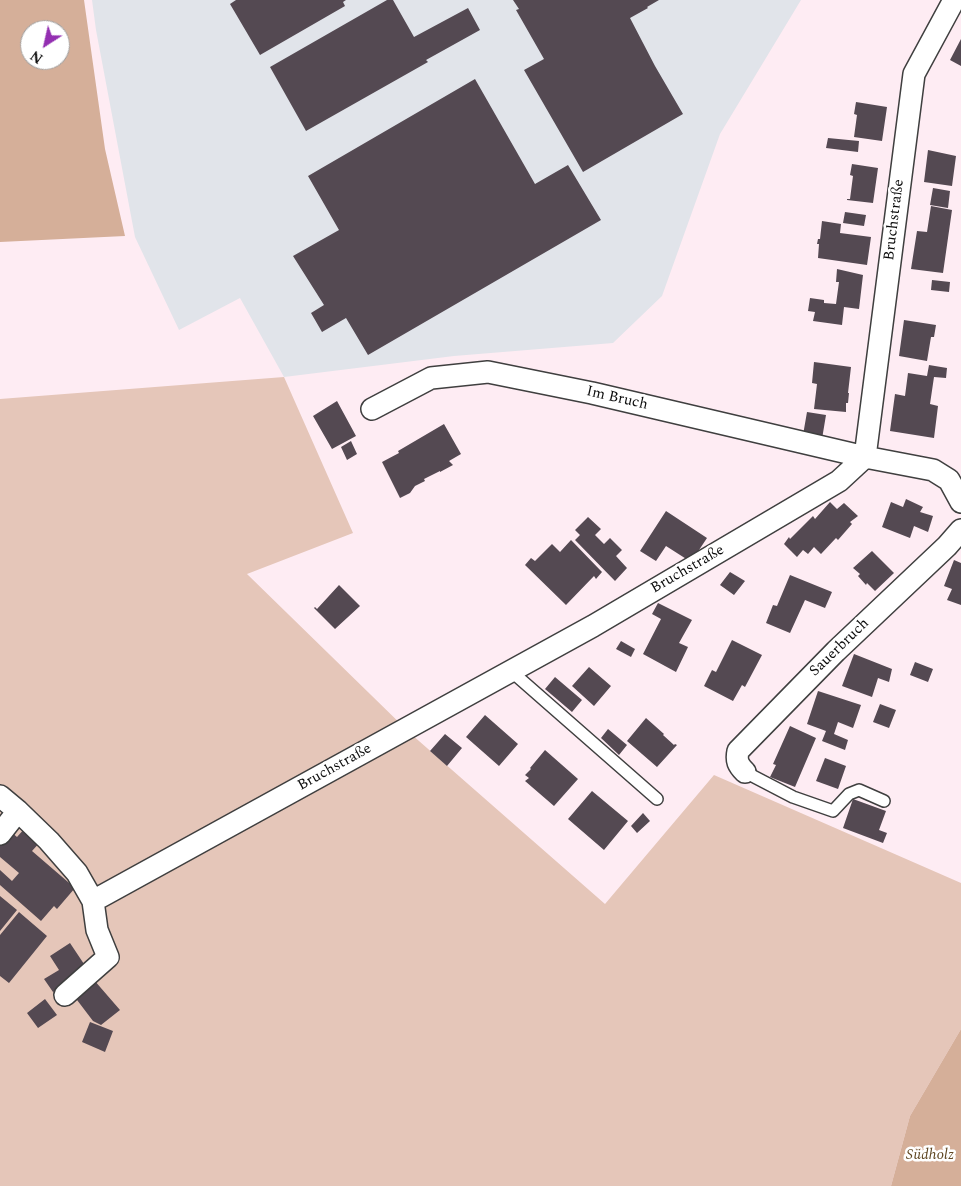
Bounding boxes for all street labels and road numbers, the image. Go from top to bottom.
street label: Bruchstraße [881,178,909,262]
street label: Im Bruch [584,383,650,415]
street label: Bruchstraße [648,542,728,598]
street label: Sauerbruch [806,615,874,681]
street label: Bruchstraße [295,740,375,796]

